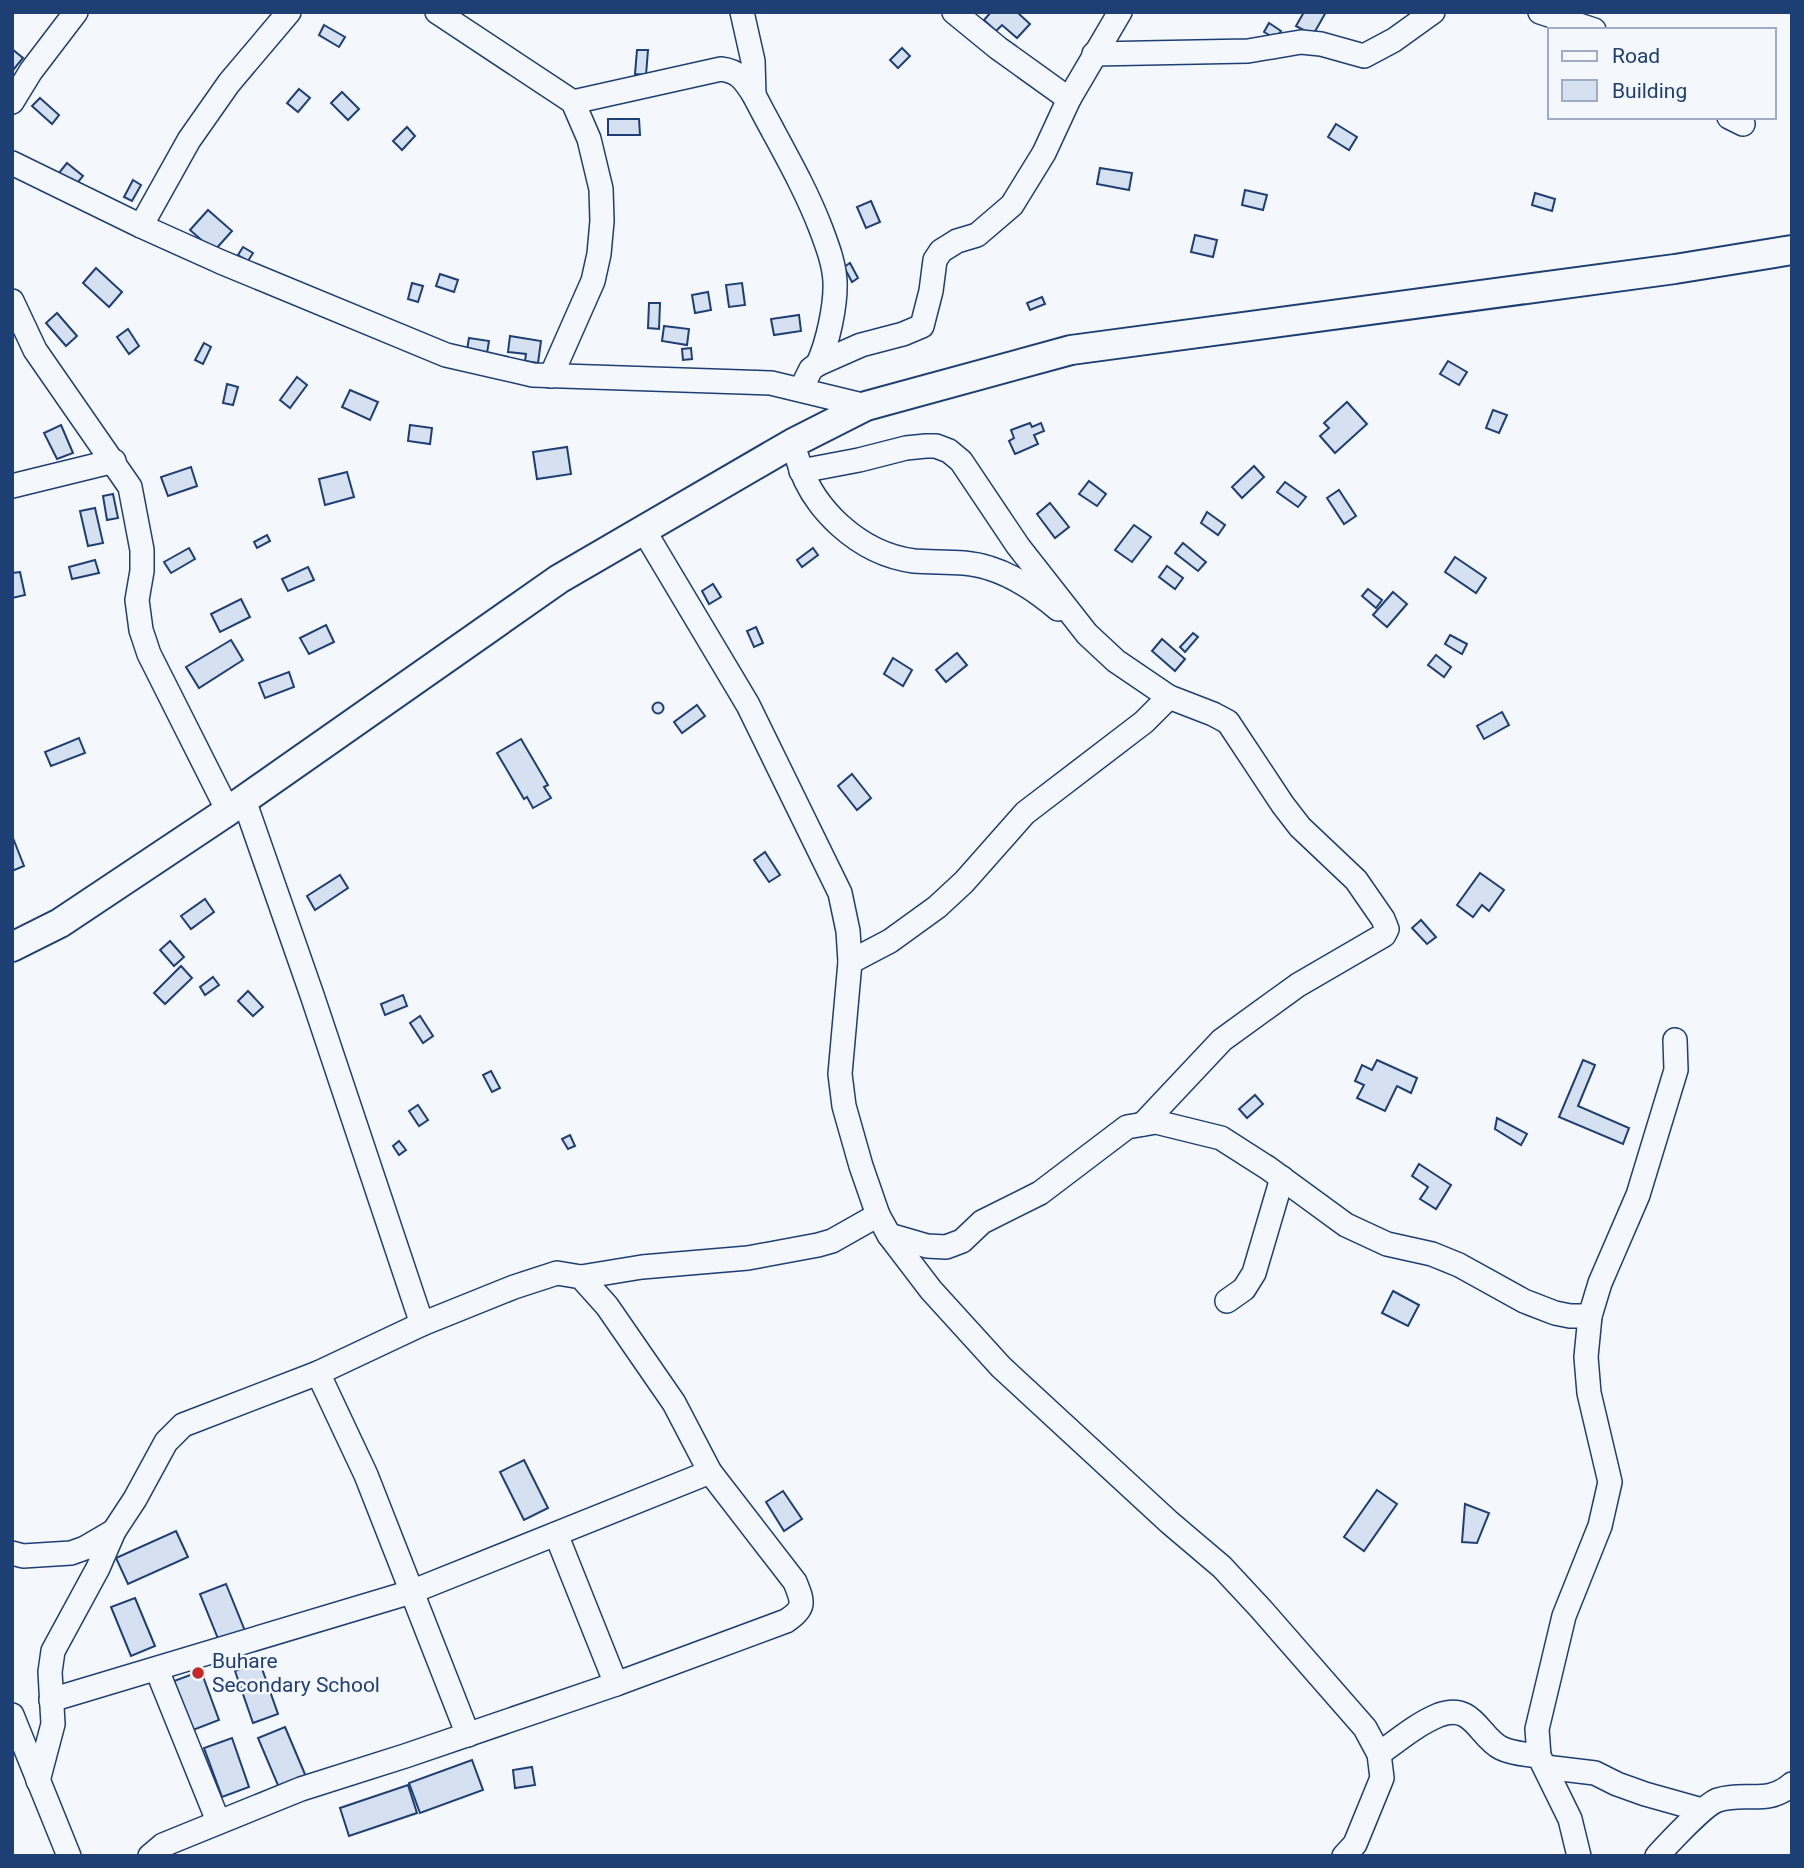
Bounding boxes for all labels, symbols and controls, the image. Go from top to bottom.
legend [1548,28,1776,119]
text: Road [1612,44,1660,68]
text: Building [1612,79,1687,103]
place label: Buhare Secondary School [212,1649,380,1697]
marker: Buhare Secondary School [190,1665,206,1681]

